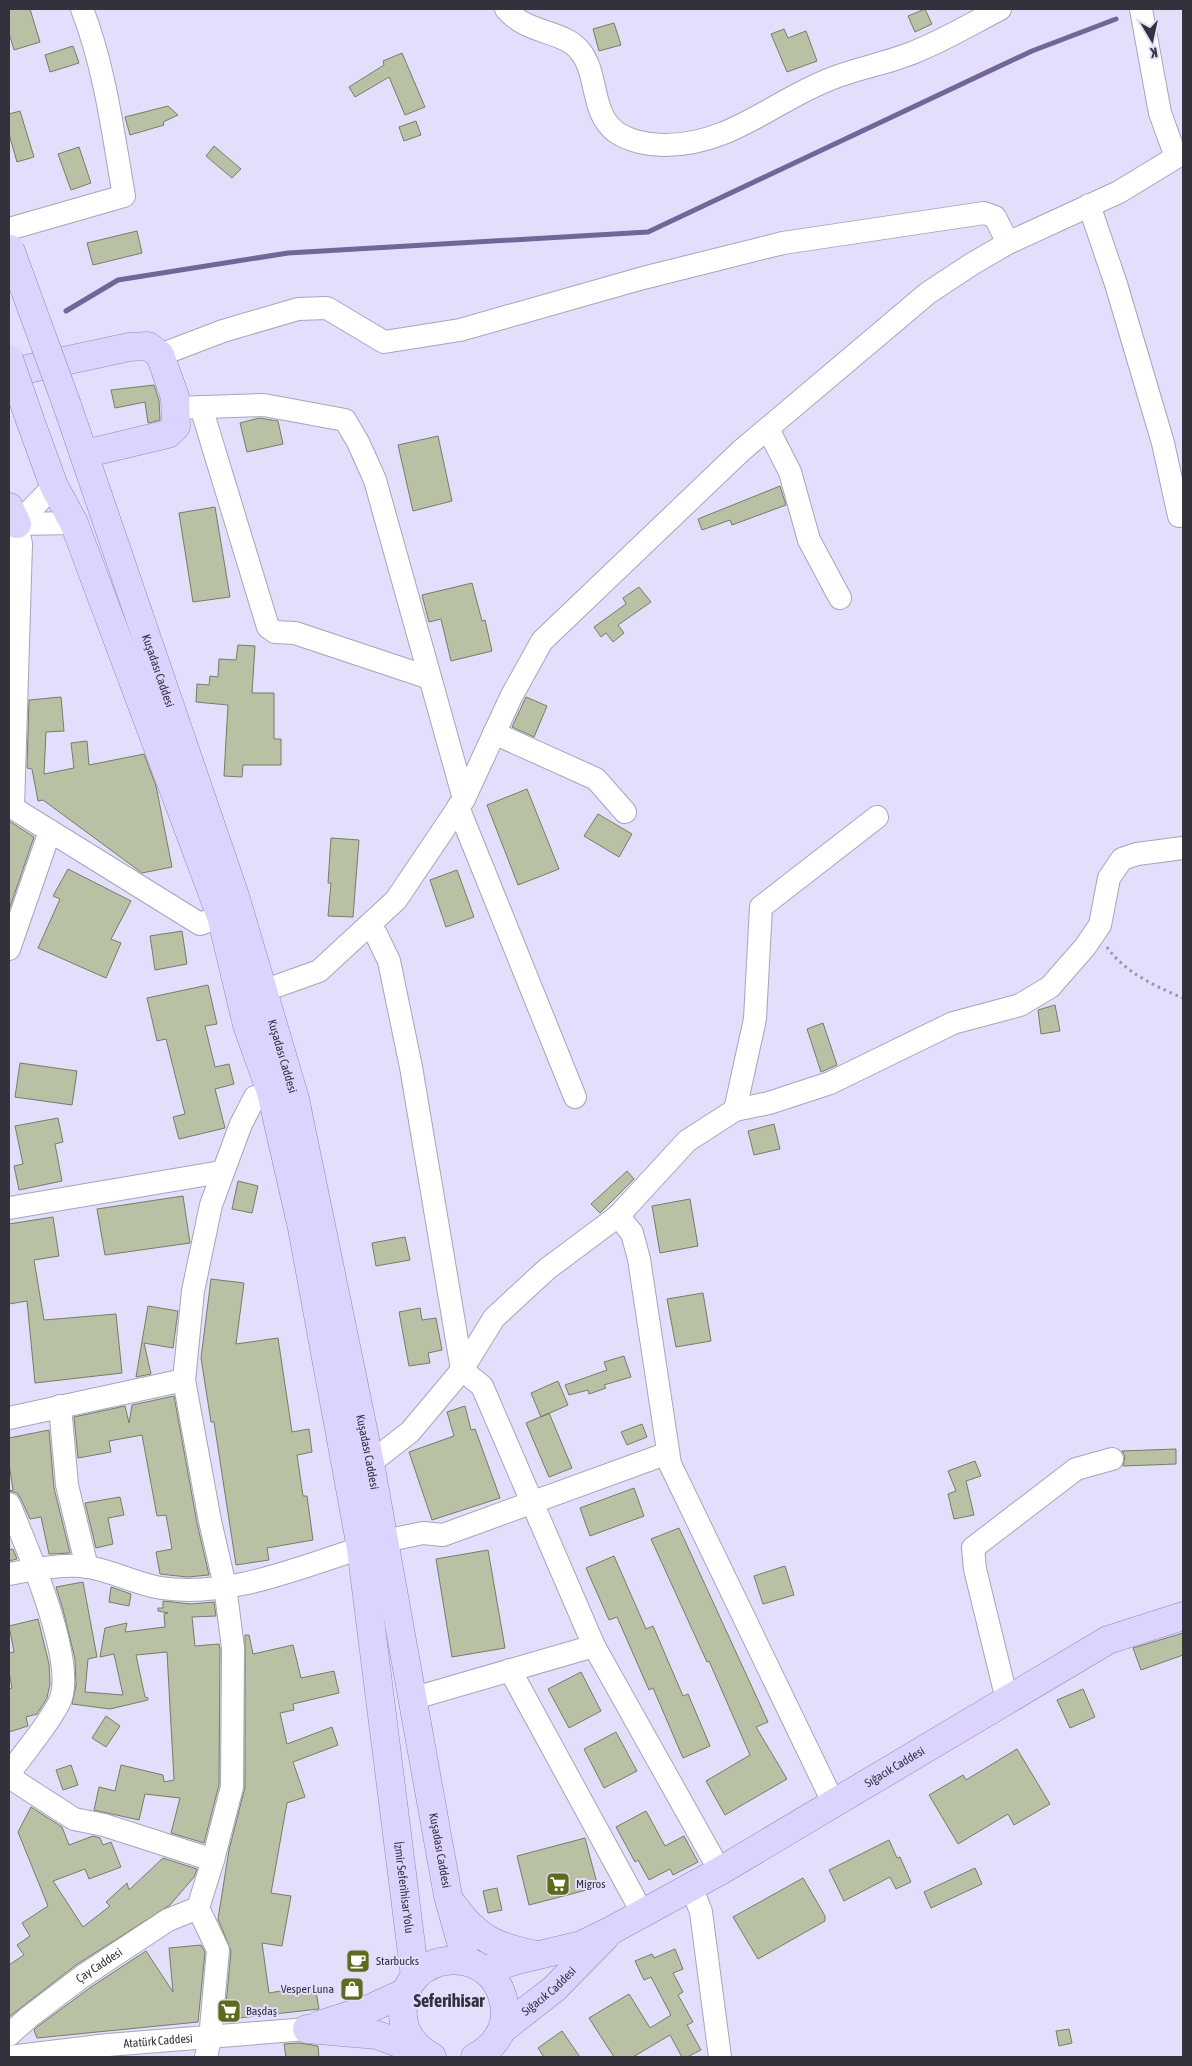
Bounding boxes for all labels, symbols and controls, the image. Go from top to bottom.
north arrow [1127,15,1177,65]
text: K [1149,44,1159,61]
street label: Kuşadası Caddesi [139,633,177,709]
street label: Kuşadası Caddesi [265,1018,300,1095]
street label: Kuşadası Caddesi [353,1413,382,1491]
street label: Sığacık Caddesi [862,1744,927,1790]
street label: Kuşadası Caddesi [426,1812,453,1889]
street label: İzmir Seferihisar Yolu [391,1841,416,1934]
supermarket icon: Migros [545,1871,571,1897]
place label: Migros [576,1877,605,1891]
street label: Çay Caddesi [73,1945,125,1986]
cafe icon: Starbucks [345,1948,371,1974]
place label: Starbucks [376,1954,419,1968]
street label: Sığacık Caddesi [519,1964,579,2019]
shop icon: Vesper Luna [339,1976,365,2002]
place label: Vesper Luna [281,1982,334,1996]
district label: Seferihisar [413,1990,485,2011]
supermarket icon: Başdaş [216,1998,242,2024]
place label: Başdaş [246,2004,277,2018]
street label: Atatürk Caddesi [123,2031,193,2051]

